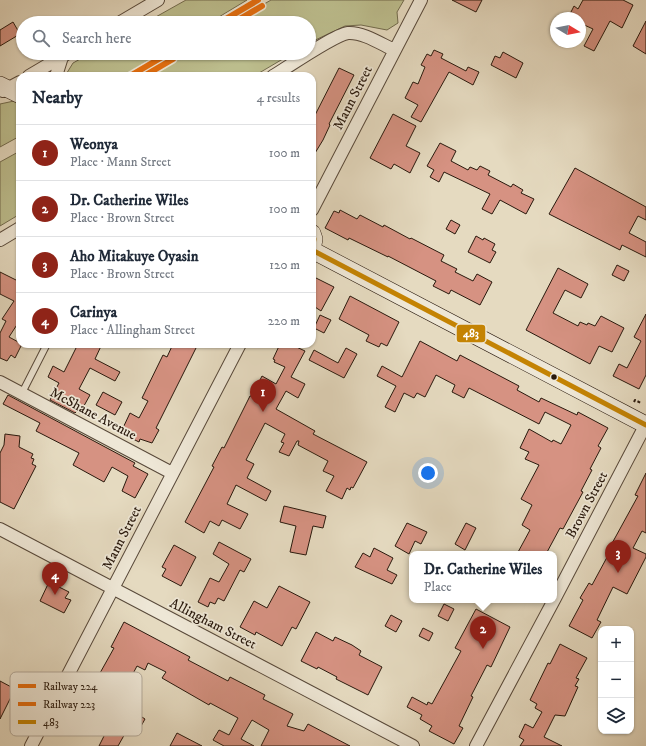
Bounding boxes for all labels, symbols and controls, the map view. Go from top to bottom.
north arrow [550,12,586,48]
search box [16,16,316,60]
icon: search [30,27,52,49]
text: Search here [62,29,131,48]
street label: Mann Street [329,63,377,133]
text: Nearby [32,87,82,109]
text: 4 results [257,90,300,106]
text: Weonya [70,135,118,154]
text: 1 [43,145,47,161]
text: 100 m [269,145,300,161]
text: Place · Mann Street [70,154,171,170]
text: Dr. Catherine Wiles [70,191,188,210]
text: 2 [42,201,48,217]
text: 100 m [269,201,300,217]
text: Place · Brown Street [70,210,175,226]
text: Aho Mitakuye Oyasin [70,247,199,266]
text: 3 [43,257,47,273]
text: 120 m [269,257,300,273]
text: Place · Brown Street [70,266,175,282]
text: Carinya [70,303,117,322]
text: 4 [41,313,49,329]
text: 220 m [268,313,300,329]
text: Place · Allingham Street [70,322,195,338]
line badge: 483 [456,324,486,343]
text: 483 [462,327,479,341]
unlabelled marker [549,372,559,382]
pin: 1 [250,379,276,412]
street label: McShane Avenue [47,384,140,445]
your location [418,463,438,483]
street label: Brown Street [562,468,612,542]
street label: Mann Street [98,503,146,573]
pin: 3 [605,540,631,573]
popup [409,551,557,603]
text: Dr. Catherine Wiles [424,560,542,579]
pin: 4 [42,562,68,595]
text: Place [424,579,452,595]
street label: Allingham Street [167,594,260,654]
pin: 2 [470,616,496,649]
map controls [598,626,634,734]
button: + [598,626,634,662]
button: − [598,662,634,698]
legend [10,672,142,736]
text: Railway 224 [43,680,98,694]
text: Railway 223 [43,698,95,712]
button: layers [598,698,634,734]
text: 483 [43,716,59,730]

